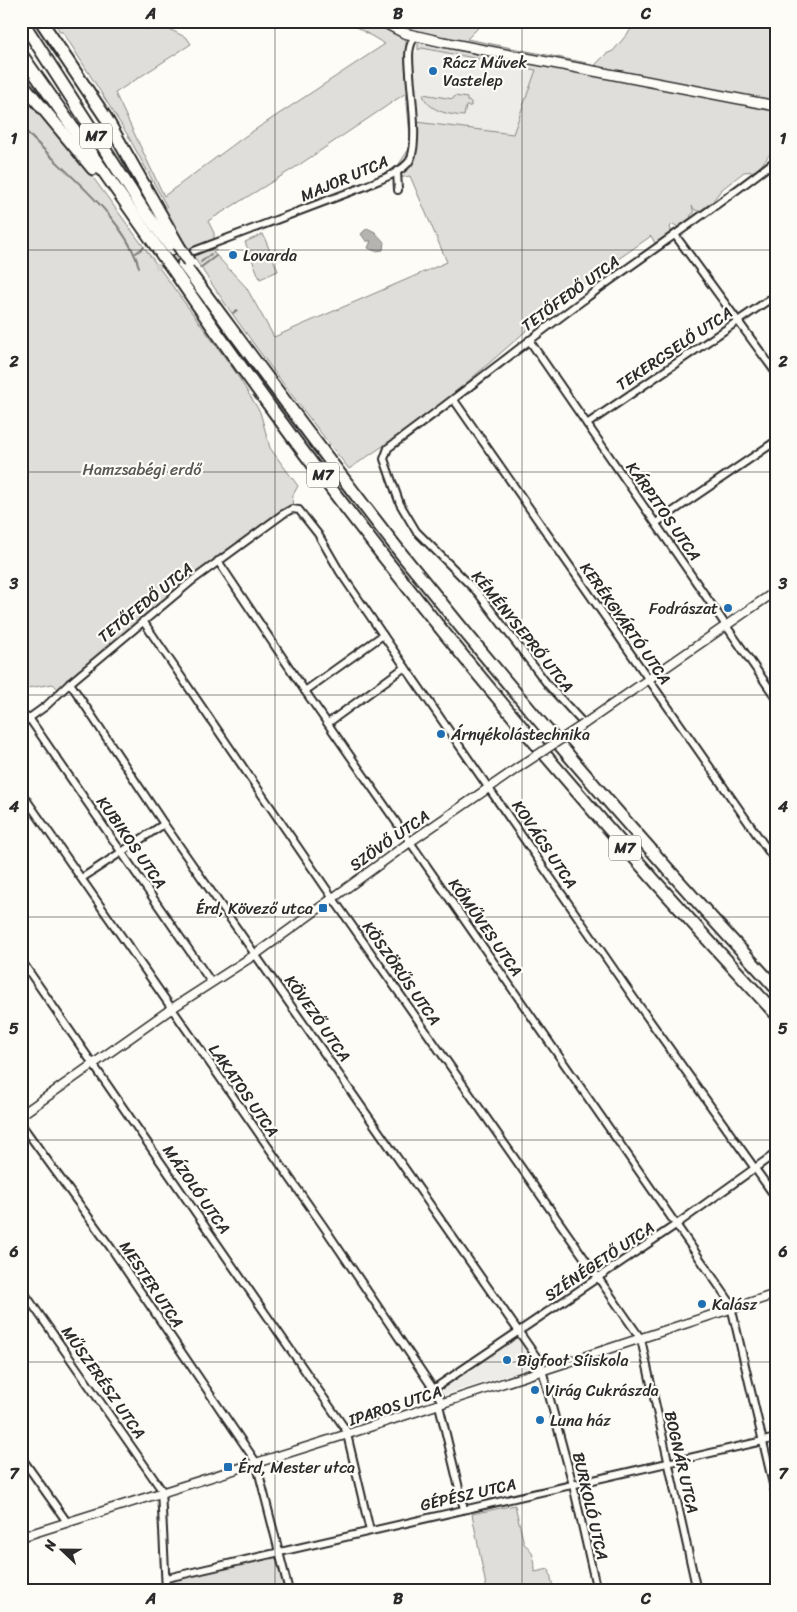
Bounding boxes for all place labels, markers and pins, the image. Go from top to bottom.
place label: Rácz Művek Vastelep [443,48,527,95]
marker: Rácz Művek Vastelep [427,65,439,77]
place label: Lovarda [243,241,297,270]
marker: Lovarda [227,249,239,261]
place label: Fodrászat [649,594,718,623]
marker: Fodrászat [722,602,734,614]
place label: Árnyékolástechnika [450,720,590,749]
marker: Árnyékolástechnika [435,728,447,740]
place label: Érd, Kövező utca [196,894,313,923]
marker: Érd, Kövező utca [317,902,329,914]
place label: Kalász [712,1290,758,1319]
marker: Kalász [696,1298,708,1310]
place label: Bigfoot Síiskola [517,1346,629,1375]
marker: Bigfoot Síiskola [501,1354,513,1366]
place label: Virág Cukrászda [545,1376,659,1405]
marker: Virág Cukrászda [529,1384,541,1396]
place label: Luna ház [550,1406,611,1435]
marker: Luna ház [534,1414,546,1426]
place label: Érd, Mester utca [238,1453,355,1482]
marker: Érd, Mester utca [222,1461,234,1473]

